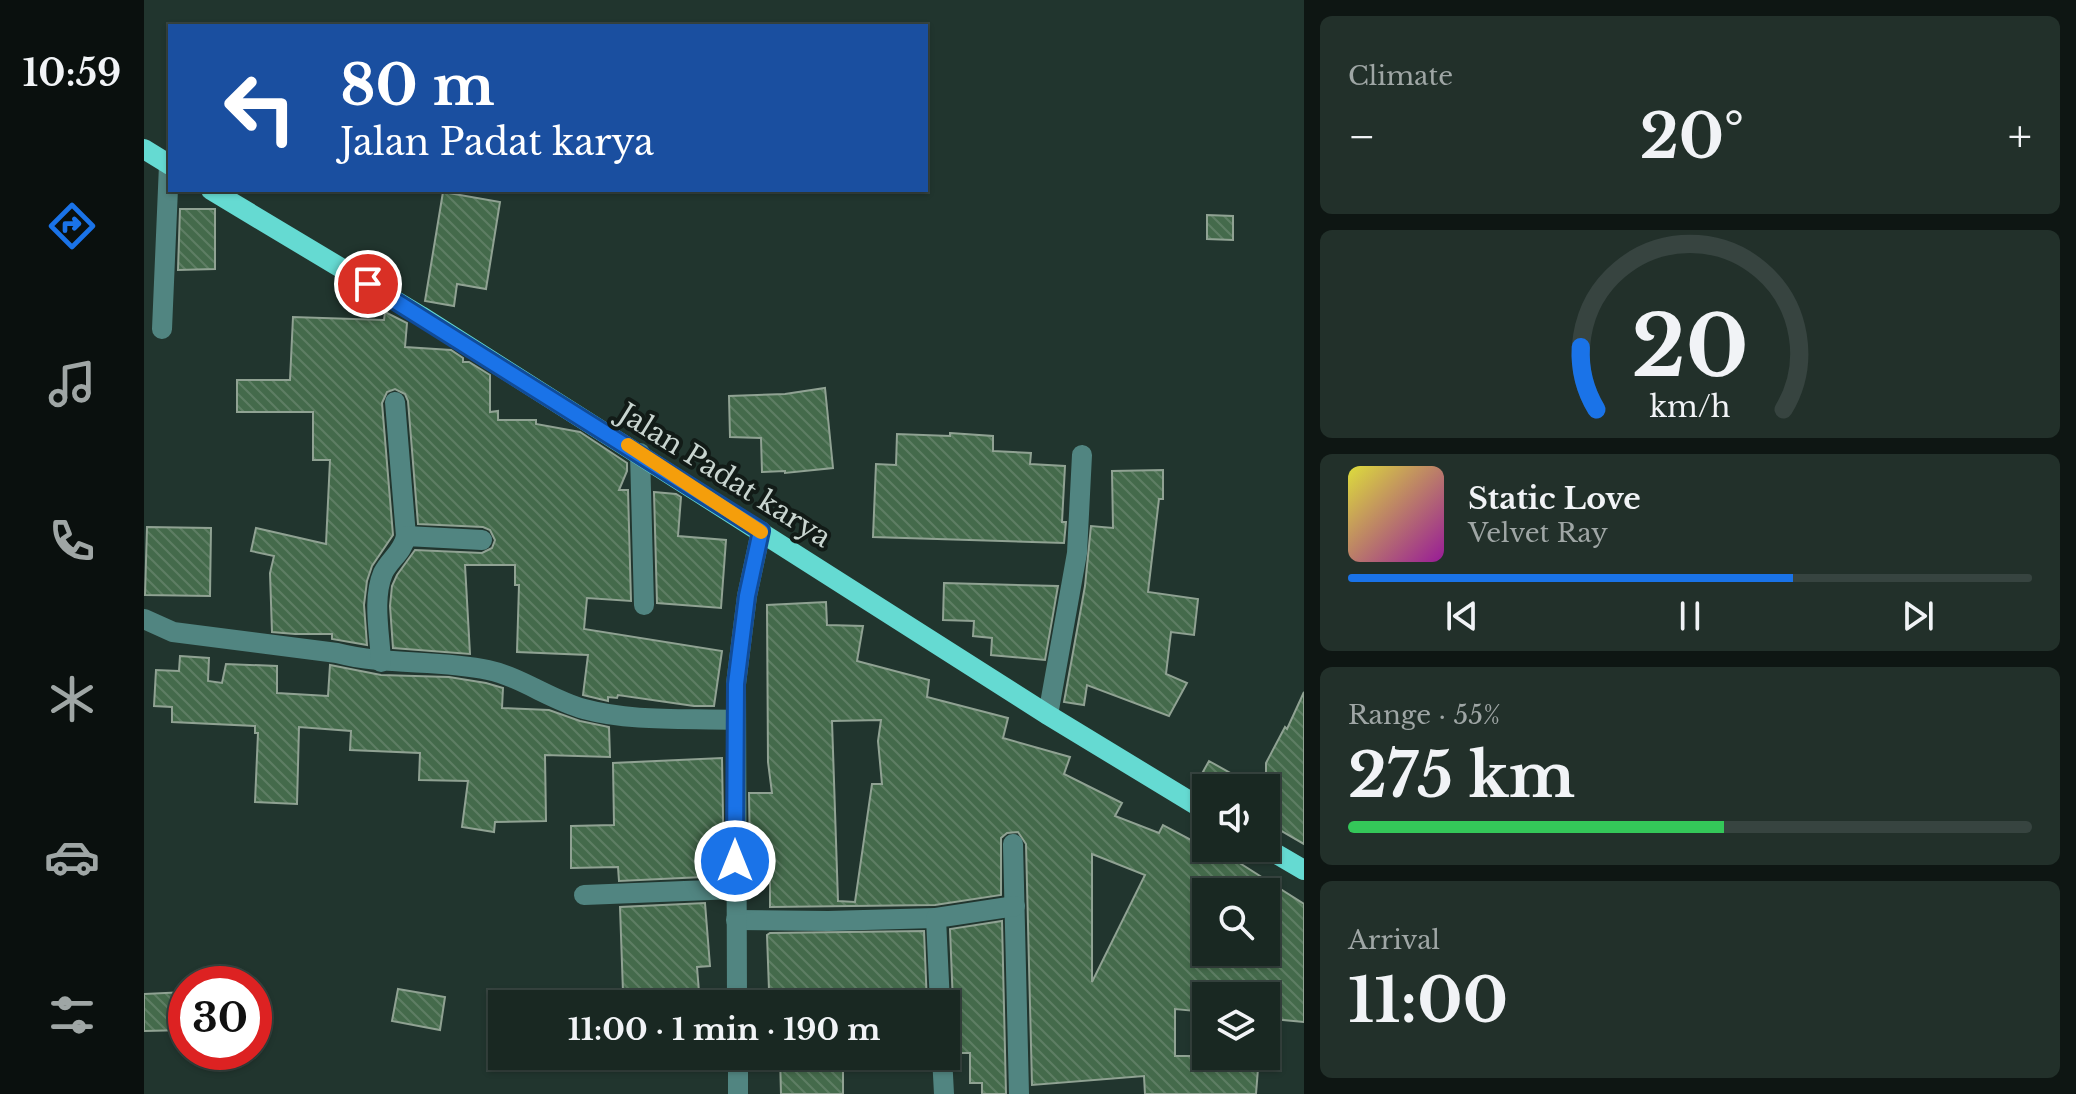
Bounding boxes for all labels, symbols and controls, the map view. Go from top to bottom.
text: 10:59 [23,51,121,96]
text: 80 m [340,51,495,120]
icon: left [208,56,312,160]
text: Climate [1348,60,1453,92]
text: 20° [1640,100,1744,174]
text: − [1348,109,1376,164]
text: + [2008,109,2032,164]
text: Jalan Padat karya [340,120,654,165]
icon: directions [44,198,100,254]
pin [334,250,402,318]
icon: arrive [346,262,390,306]
text: 20 [1632,294,1748,397]
icon: music [44,356,100,412]
text: km/h [1649,389,1731,425]
street label: Jalan Padat karya [609,394,838,555]
text: Static Love [1468,480,1641,517]
icon: phone [44,513,100,569]
text: Velvet Ray [1468,517,1608,549]
icon: previous [1440,594,1484,638]
icon: pause [1668,594,1712,638]
icon: next [1896,594,1940,638]
icon: climate [44,671,100,727]
text: Range · 55% [1348,699,1500,731]
text: 275 km [1348,739,1575,813]
map controls [1192,774,1280,1070]
button: sound [1192,774,1280,862]
position arrow [693,819,777,903]
icon: car [44,829,100,885]
button: search [1192,878,1280,966]
text: Arrival [1348,924,1440,956]
text: 11:00 [1348,964,1508,1038]
speed limit sign: 30 [168,966,272,1070]
button: layers [1192,982,1280,1070]
icon: filters [44,987,100,1043]
text: 11:00 · 1 min · 190 m [568,1011,880,1048]

